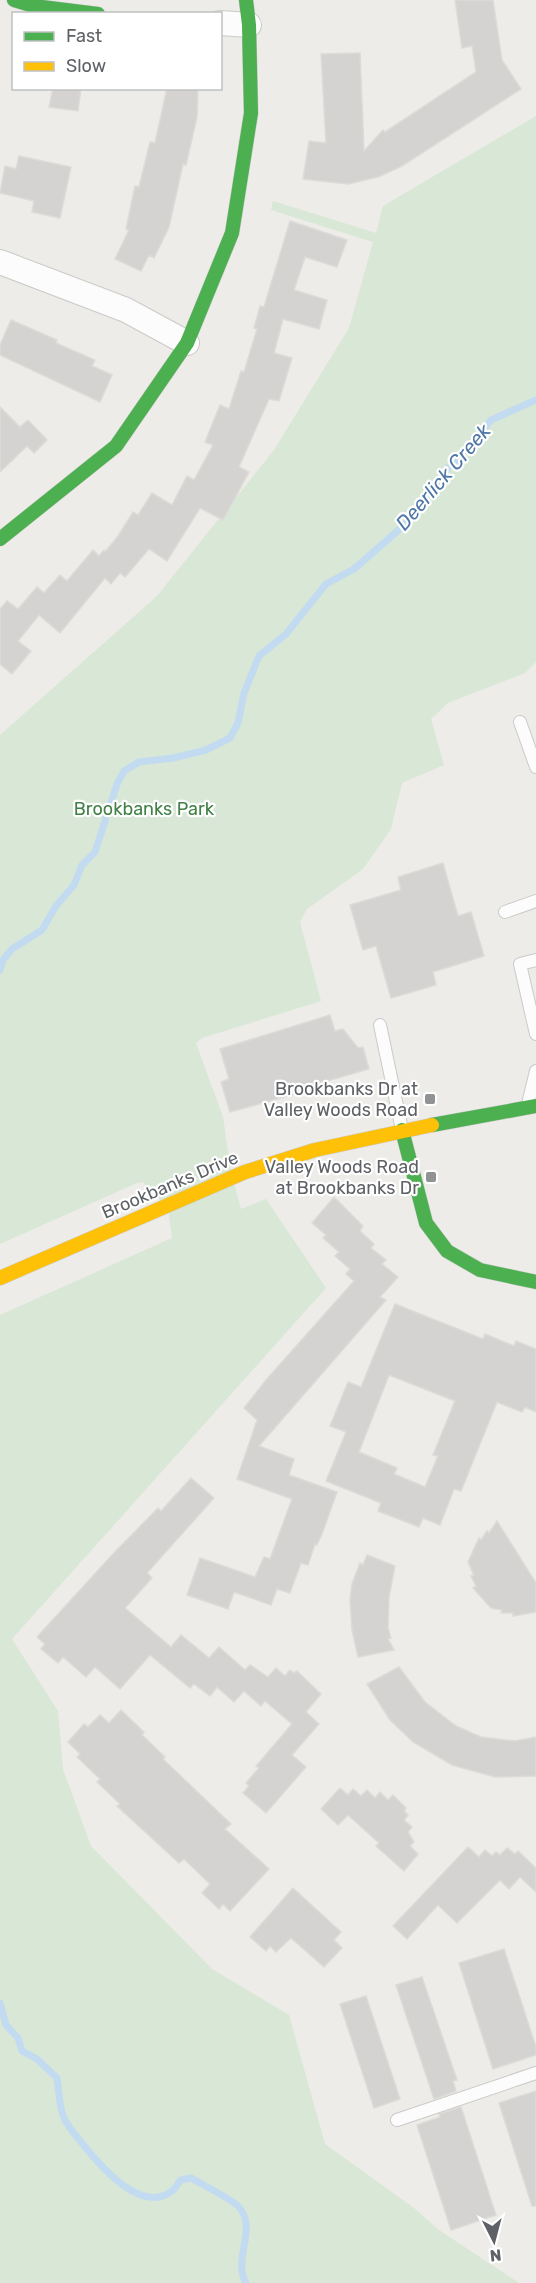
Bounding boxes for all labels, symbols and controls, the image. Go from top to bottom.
legend [12,12,222,90]
text: Fast [66,25,102,47]
text: Slow [66,55,106,77]
water label: Deerlick Creek [390,418,496,535]
park label: Brookbanks Park [74,798,215,820]
place label: Brookbanks Dr at Valley Woods Road [264,1078,418,1121]
marker: Brookbanks Dr at Valley Woods Road [423,1092,437,1106]
street label: Brookbanks Drive [98,1146,242,1224]
place label: Valley Woods Road at Brookbanks Dr [265,1156,419,1199]
marker: Valley Woods Road at Brookbanks Dr [424,1170,438,1184]
north arrow [464,2211,524,2271]
text: N [489,2245,502,2265]

